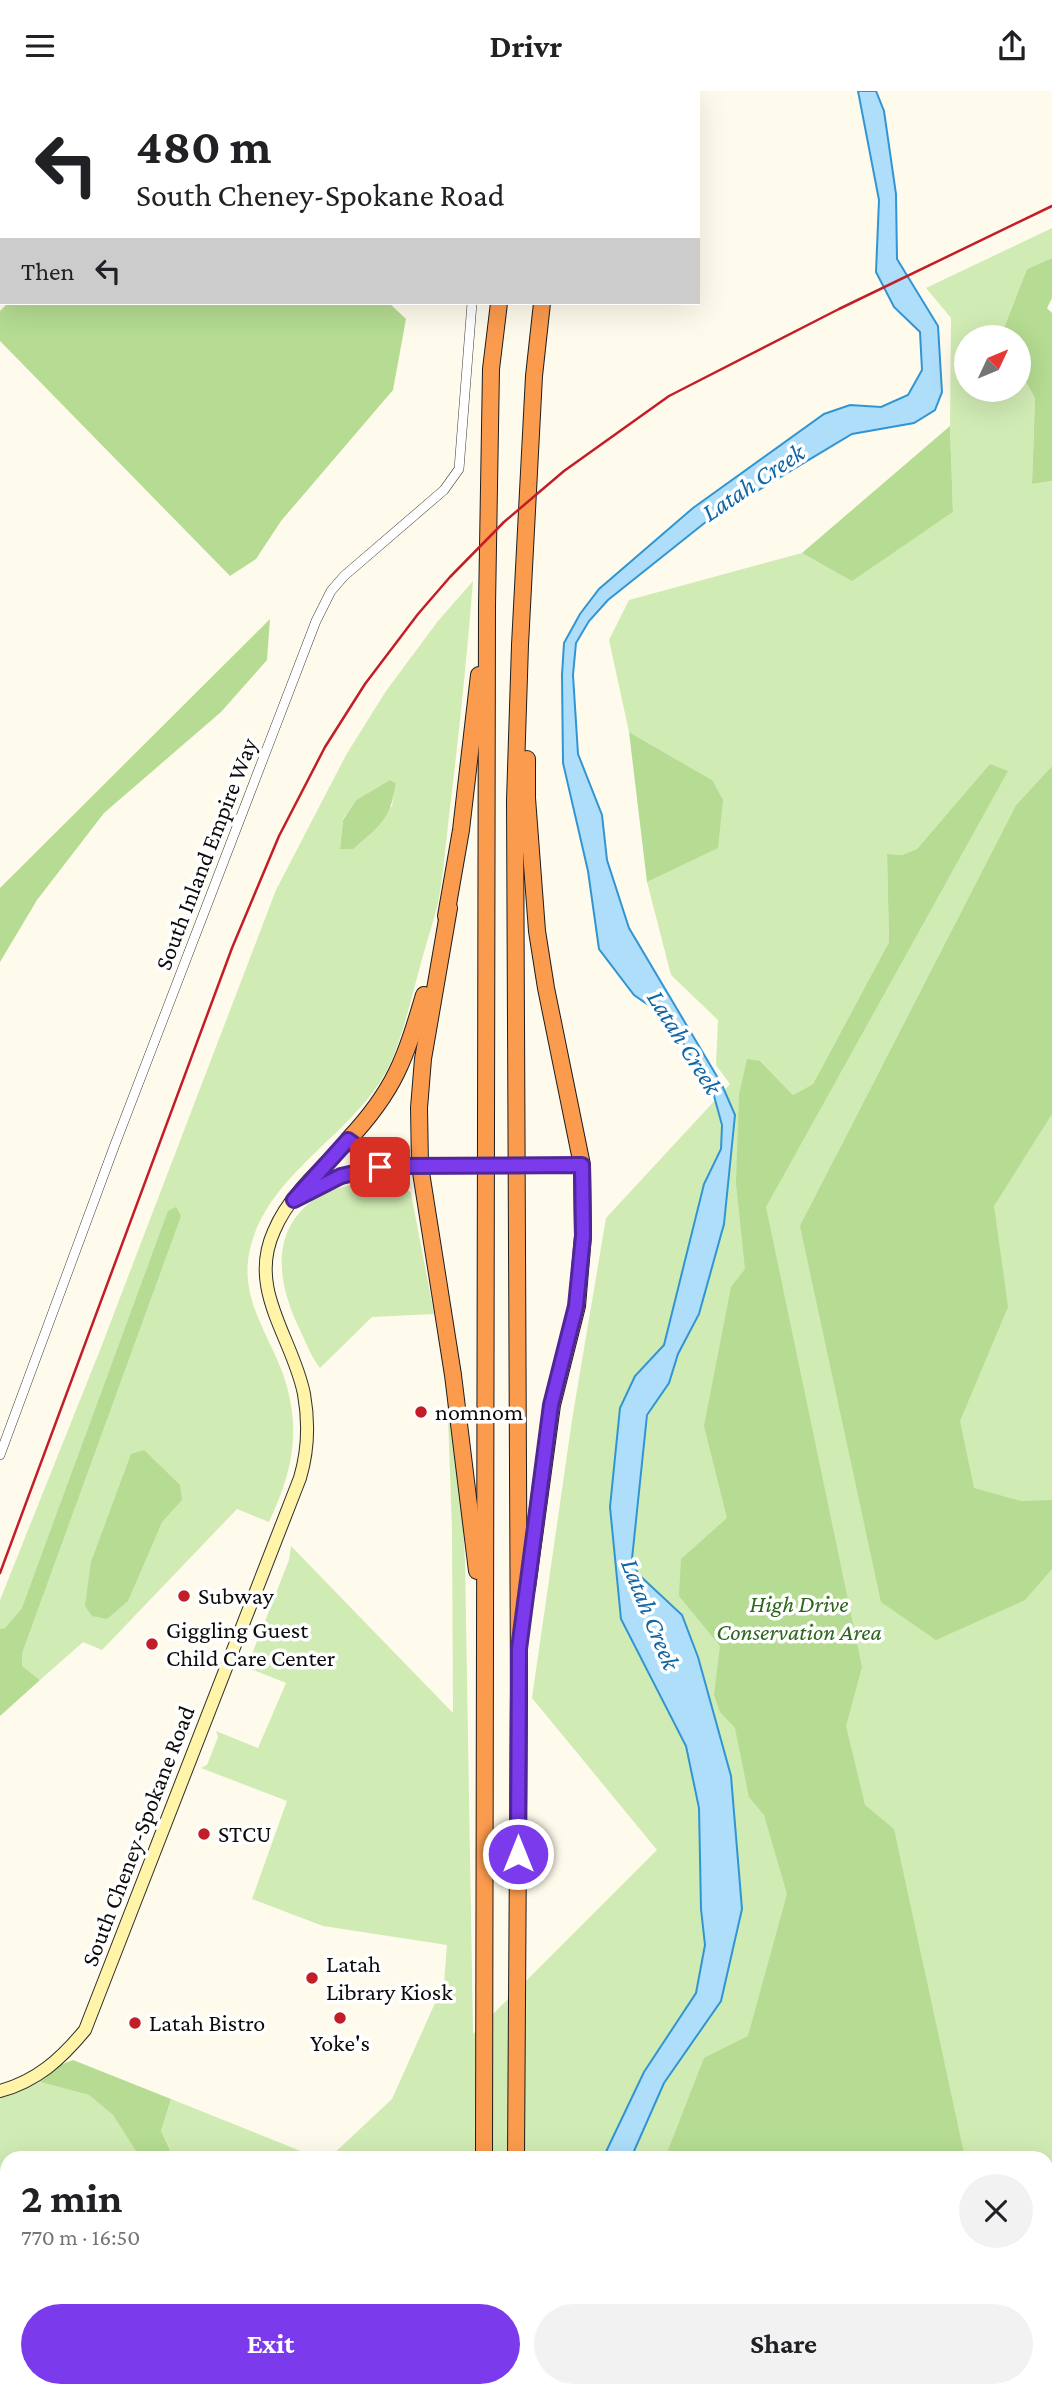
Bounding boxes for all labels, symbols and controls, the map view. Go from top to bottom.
icon: menu [21,27,59,65]
icon: share [993,27,1031,65]
text: Drivr [490,28,562,64]
icon: left [21,119,112,210]
text: 480 m [136,119,272,174]
text: South Cheney-Spokane Road [136,177,505,213]
icon: left [89,252,127,290]
text: Then [21,257,75,286]
north arrow [954,325,1031,403]
map controls [954,325,1031,402]
water label: Latah Creek [696,437,811,527]
street label: South Inland Empire Way [149,733,263,974]
water label: Latah Creek [641,985,729,1101]
pin [350,1137,410,1197]
icon: arrive [361,1148,399,1186]
place label: nomnom [435,1398,523,1425]
marker: nomnom [413,1404,429,1420]
water label: Latah Creek [615,1554,687,1676]
place label: Subway [198,1582,275,1609]
marker: Subway [176,1588,192,1604]
park label: High Drive Conservation Area [716,1590,882,1645]
place label: Giggling Guest Child Care Center [166,1616,336,1671]
marker: Giggling Guest Child Care Center [144,1636,160,1652]
street label: South Cheney-Spokane Road [75,1702,200,1970]
position arrow [481,1817,555,1891]
place label: STCU [218,1820,272,1847]
marker: STCU [196,1826,212,1842]
place label: Latah Library Kiosk [326,1950,453,2005]
marker: Latah Library Kiosk [304,1970,320,1986]
place label: Latah Bistro [149,2009,265,2036]
marker: Yoke's [332,2010,348,2026]
marker: Latah Bistro [127,2015,143,2031]
place label: Yoke's [310,2029,370,2056]
text: 2 min [21,2174,122,2221]
button: close [959,2174,1033,2248]
text: 770 m · 16:50 [21,2224,140,2250]
button: Exit [21,2304,520,2384]
button: Share [534,2304,1033,2384]

